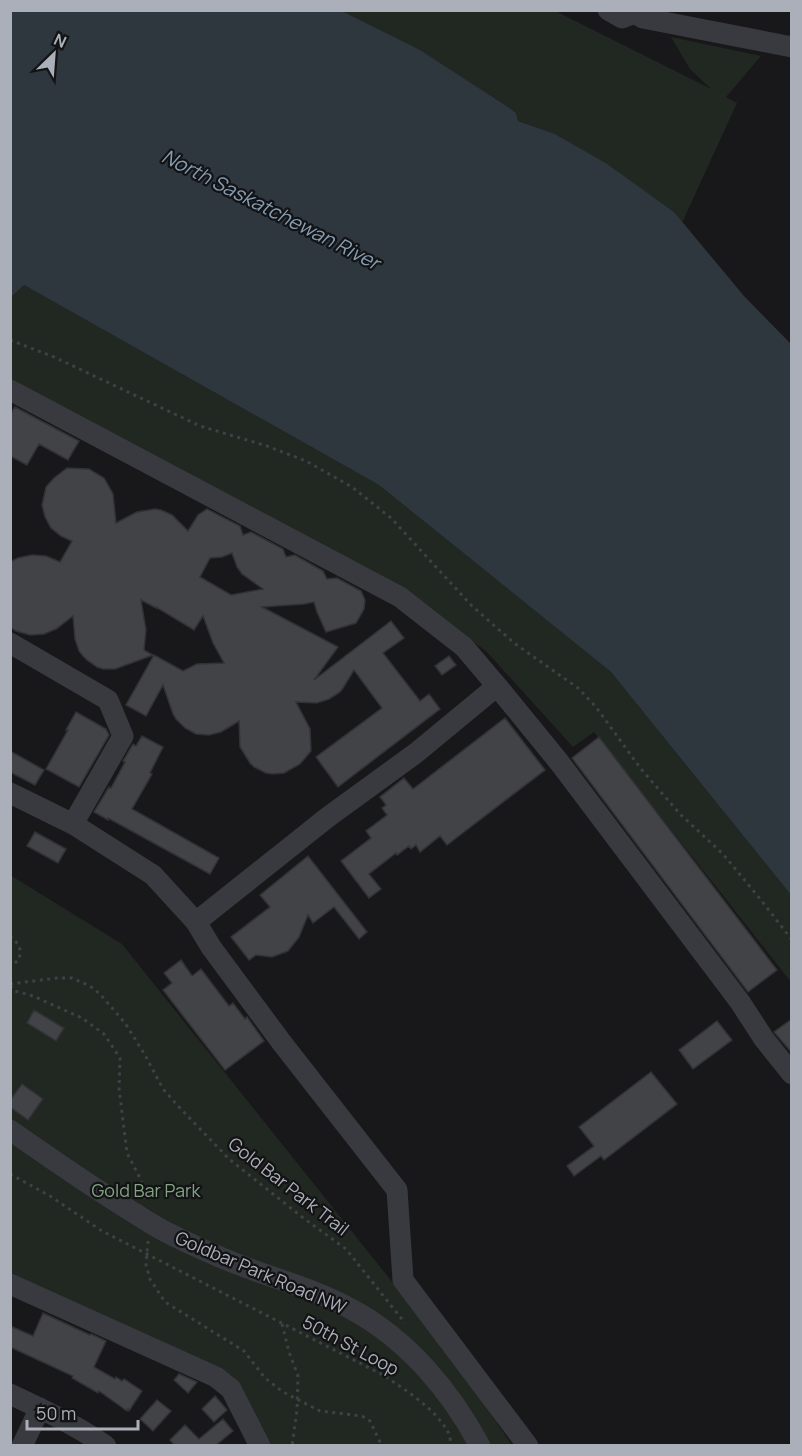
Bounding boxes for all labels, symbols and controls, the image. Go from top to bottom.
north arrow [24,24,84,84]
text: N [50,28,70,53]
water label: North Saskatchewan River [157,142,387,277]
street label: Gold Bar Park Trail [224,1131,354,1241]
park label: Gold Bar Park [92,1178,201,1202]
street label: Goldbar Park Road NW [172,1225,350,1319]
street label: 50th St Loop [299,1310,403,1380]
scale bar [27,1393,138,1431]
text: 50 m [36,1401,76,1425]

